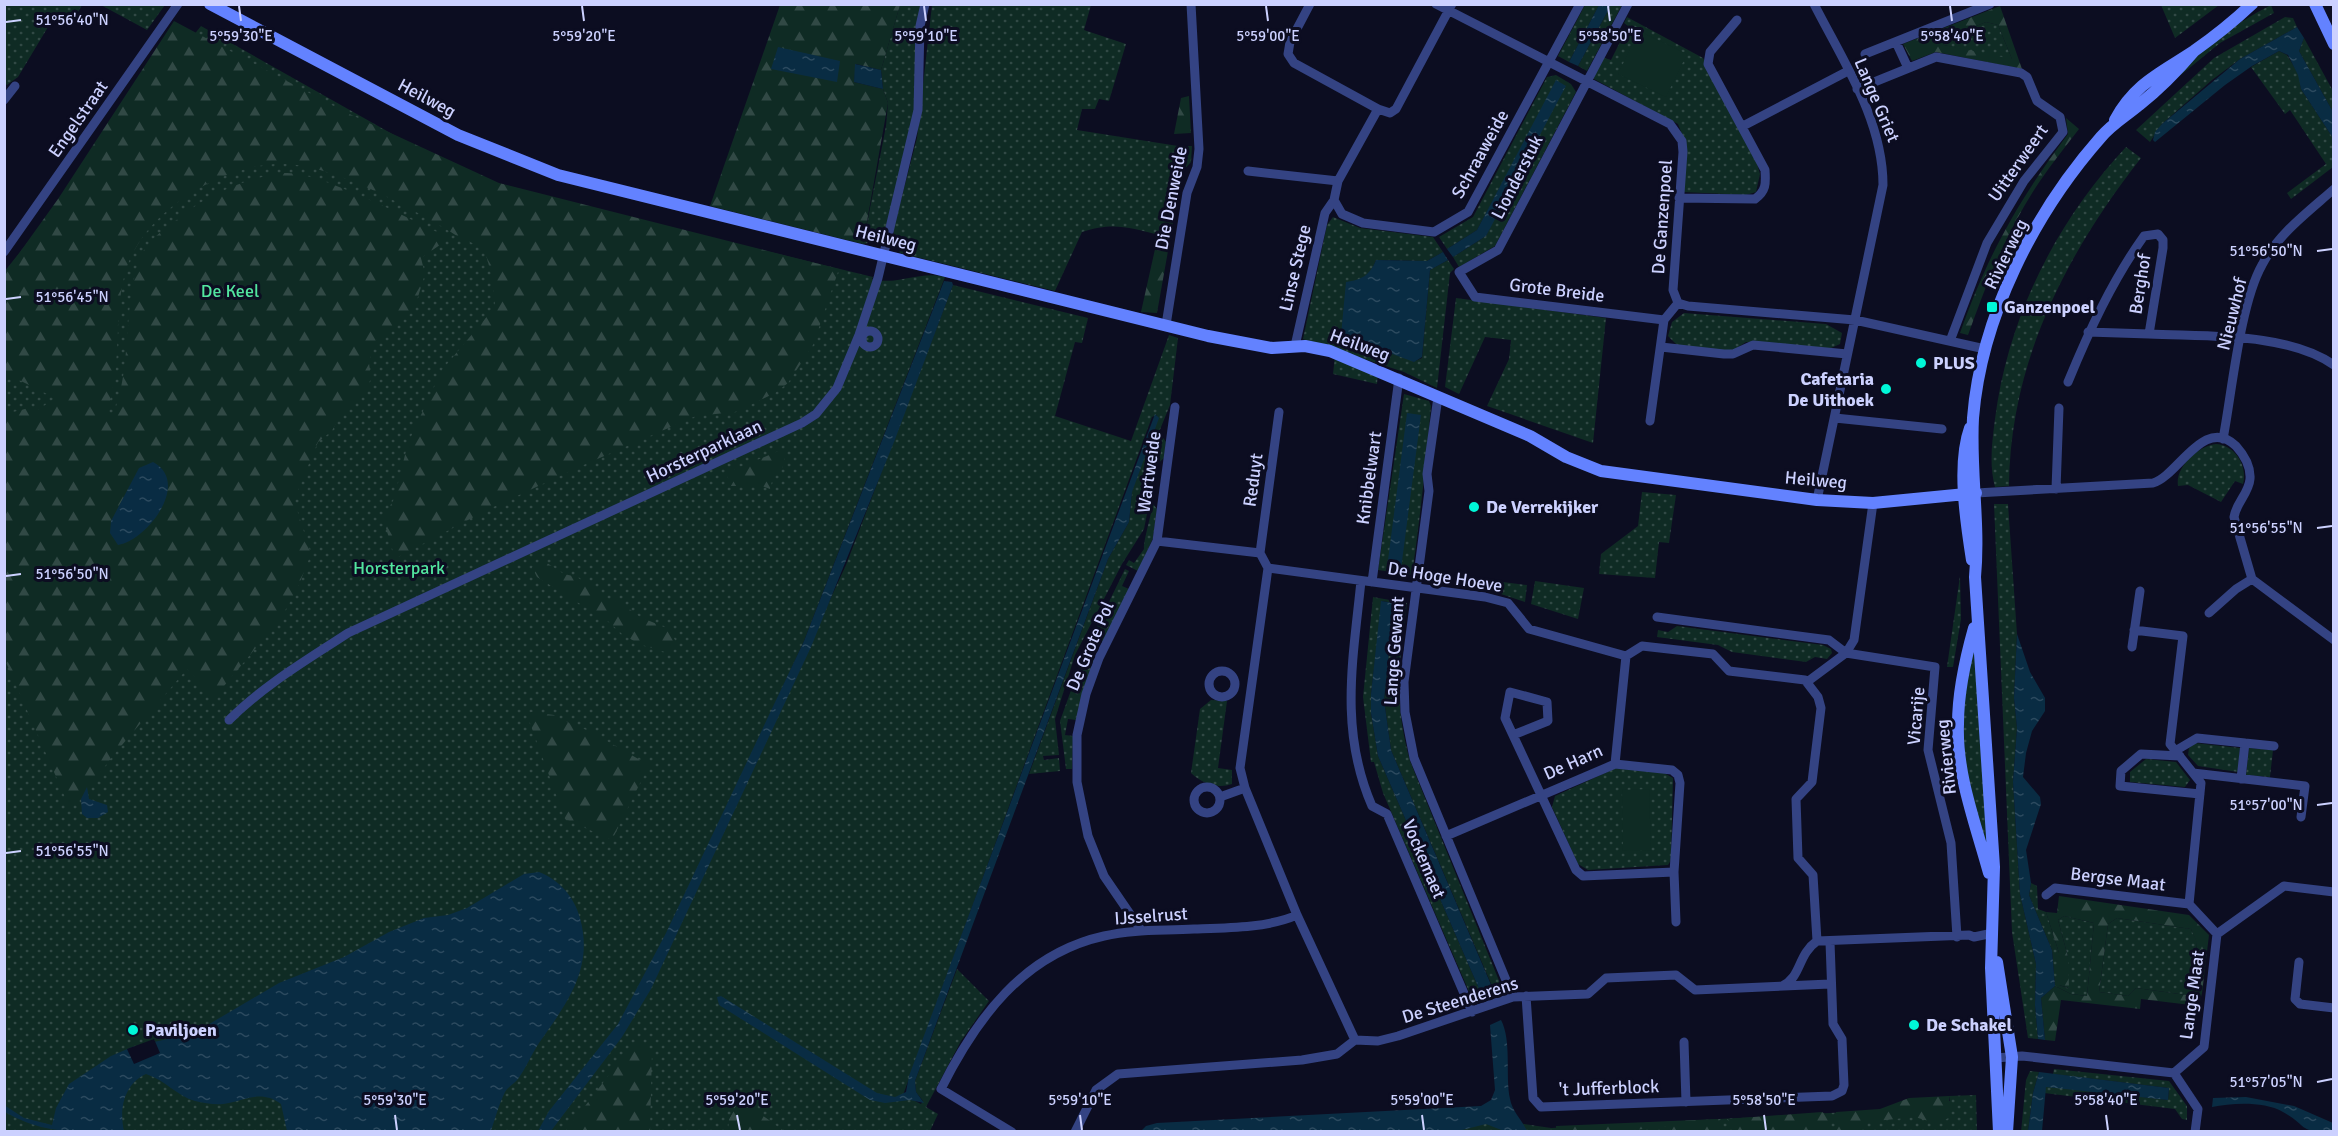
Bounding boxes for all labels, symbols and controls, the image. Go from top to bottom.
text: 51°56'40"N [35,11,109,29]
text: 5°59'30"E [209,27,273,45]
text: 5°59'20"E [552,27,616,45]
text: 5°59'10"E [894,27,958,45]
text: 5°59'00"E [1236,27,1300,45]
text: 5°58'50"E [1578,27,1642,45]
text: 5°58'40"E [1920,27,1984,45]
street label: Lange Griet [1849,55,1905,145]
street label: Heilweg [394,74,460,122]
street label: Engelstraat [44,76,112,162]
street label: Schraaweide [1447,106,1513,202]
street label: Uitterweert [1983,120,2053,206]
street label: Lionderstuk [1486,131,1548,223]
street label: Die Denweide [1150,144,1192,252]
street label: De Ganzenpoel [1647,159,1677,275]
street label: Rivierweg [1980,215,2032,293]
street label: Heilweg [853,220,919,256]
street label: Linse Stege [1274,223,1316,313]
text: 51°56'50"N [2229,242,2303,260]
street label: Berghof [2124,251,2156,316]
street label: Grote Breide [1508,273,1606,307]
street label: Nieuwhof [2212,274,2252,353]
park label: De Keel [201,280,259,302]
text: 51°56'45"N [35,288,109,306]
place label: Ganzenpoel [2004,296,2096,318]
marker: Ganzenpoel [1985,300,1999,314]
street label: Heilweg [1327,324,1393,366]
place label: PLUS [1933,352,1975,374]
marker: PLUS [1914,356,1928,370]
place label: Cafetaria De Uithoek [1787,368,1875,411]
marker: Cafetaria De Uithoek [1879,382,1893,396]
street label: Horsterparklaan [643,415,765,487]
street label: Wartweide [1132,430,1166,514]
street label: Knibbelwart [1352,430,1386,526]
street label: Reduyt [1238,452,1268,508]
street label: Heilweg [1784,466,1848,494]
place label: De Verrekijker [1486,496,1599,518]
marker: De Verrekijker [1467,500,1481,514]
text: 51°56'55"N [2229,519,2303,537]
park label: Horsterpark [353,557,445,579]
street label: De Hoge Hoeve [1386,557,1504,597]
text: 51°56'50"N [35,565,109,583]
street label: Lange Gewant [1379,596,1409,706]
street label: De Grote Pol [1061,598,1119,694]
street label: Vicarije [1902,686,1930,746]
street label: Rivierweg [1931,718,1961,796]
street label: De Harn [1540,739,1606,785]
text: 51°57'00"N [2229,796,2303,814]
street label: Vockemaet [1398,816,1450,902]
text: 51°56'55"N [35,842,109,860]
street label: Bergse Maat [2069,862,2167,896]
street label: IJsselrust [1114,902,1188,930]
street label: Lange Maat [2175,949,2209,1041]
street label: De Steenderens [1399,972,1521,1028]
place label: De Schakel [1926,1014,2013,1036]
marker: De Schakel [1907,1018,1921,1032]
place label: Paviljoen [145,1019,217,1041]
marker: Paviljoen [126,1023,140,1037]
text: 51°57'05"N [2229,1073,2303,1091]
street label: 't Jufferblock [1558,1075,1660,1101]
text: 5°59'30"E [363,1091,427,1109]
text: 5°59'20"E [705,1091,769,1109]
text: 5°59'10"E [1048,1091,1112,1109]
text: 5°59'00"E [1390,1091,1454,1109]
text: 5°58'50"E [1732,1091,1796,1109]
text: 5°58'40"E [2074,1091,2138,1109]

